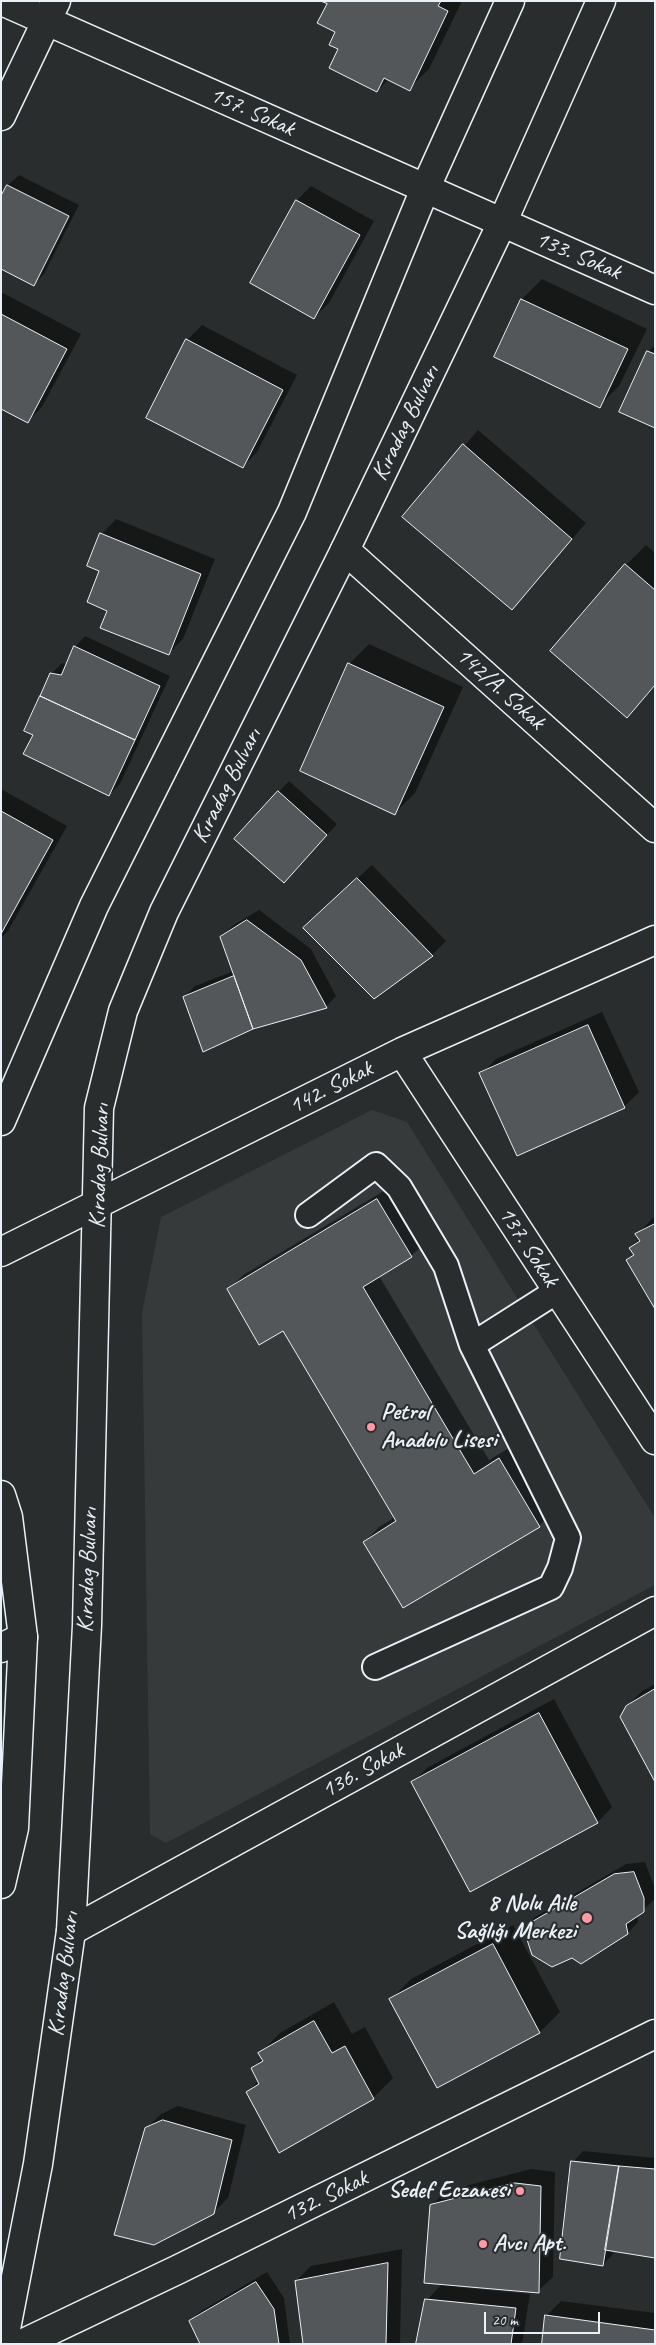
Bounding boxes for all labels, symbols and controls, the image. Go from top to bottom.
street label: 157. Sokak [205,81,299,143]
street label: 133. Sokak [531,225,625,287]
street label: Kıradag Bulvarı [366,360,446,486]
street label: 142/A. Sokak [450,642,550,736]
street label: Kıradag Bulvarı [186,724,268,848]
street label: 142. Sokak [284,1055,378,1121]
street label: Kıradag Bulvarı [83,1103,117,1229]
street label: 137. Sokak [491,1201,565,1293]
place label: Petrol Anadolu Lisesi [381,1399,497,1455]
marker: Petrol Anadolu Lisesi [365,1421,377,1433]
street label: Kıradag Bulvarı [71,1507,105,1633]
street label: 136. Sokak [317,1737,409,1805]
place label: 8 Nolu Aile Sağlığı Merkezi [454,1890,576,1946]
street label: Kıradag Bulvarı [42,1910,86,2038]
marker: 8 Nolu Aile Sağlığı Merkezi [580,1911,594,1925]
street label: 132. Sokak [279,2164,373,2230]
place label: Sedef Eczanesi [388,2177,510,2205]
marker: Sedef Eczanesi [514,2185,526,2197]
place label: Avcı Apt. [493,2230,566,2258]
marker: Avcı Apt. [477,2238,489,2250]
scale bar [486,2302,602,2334]
text: 20 m [492,2311,518,2330]

